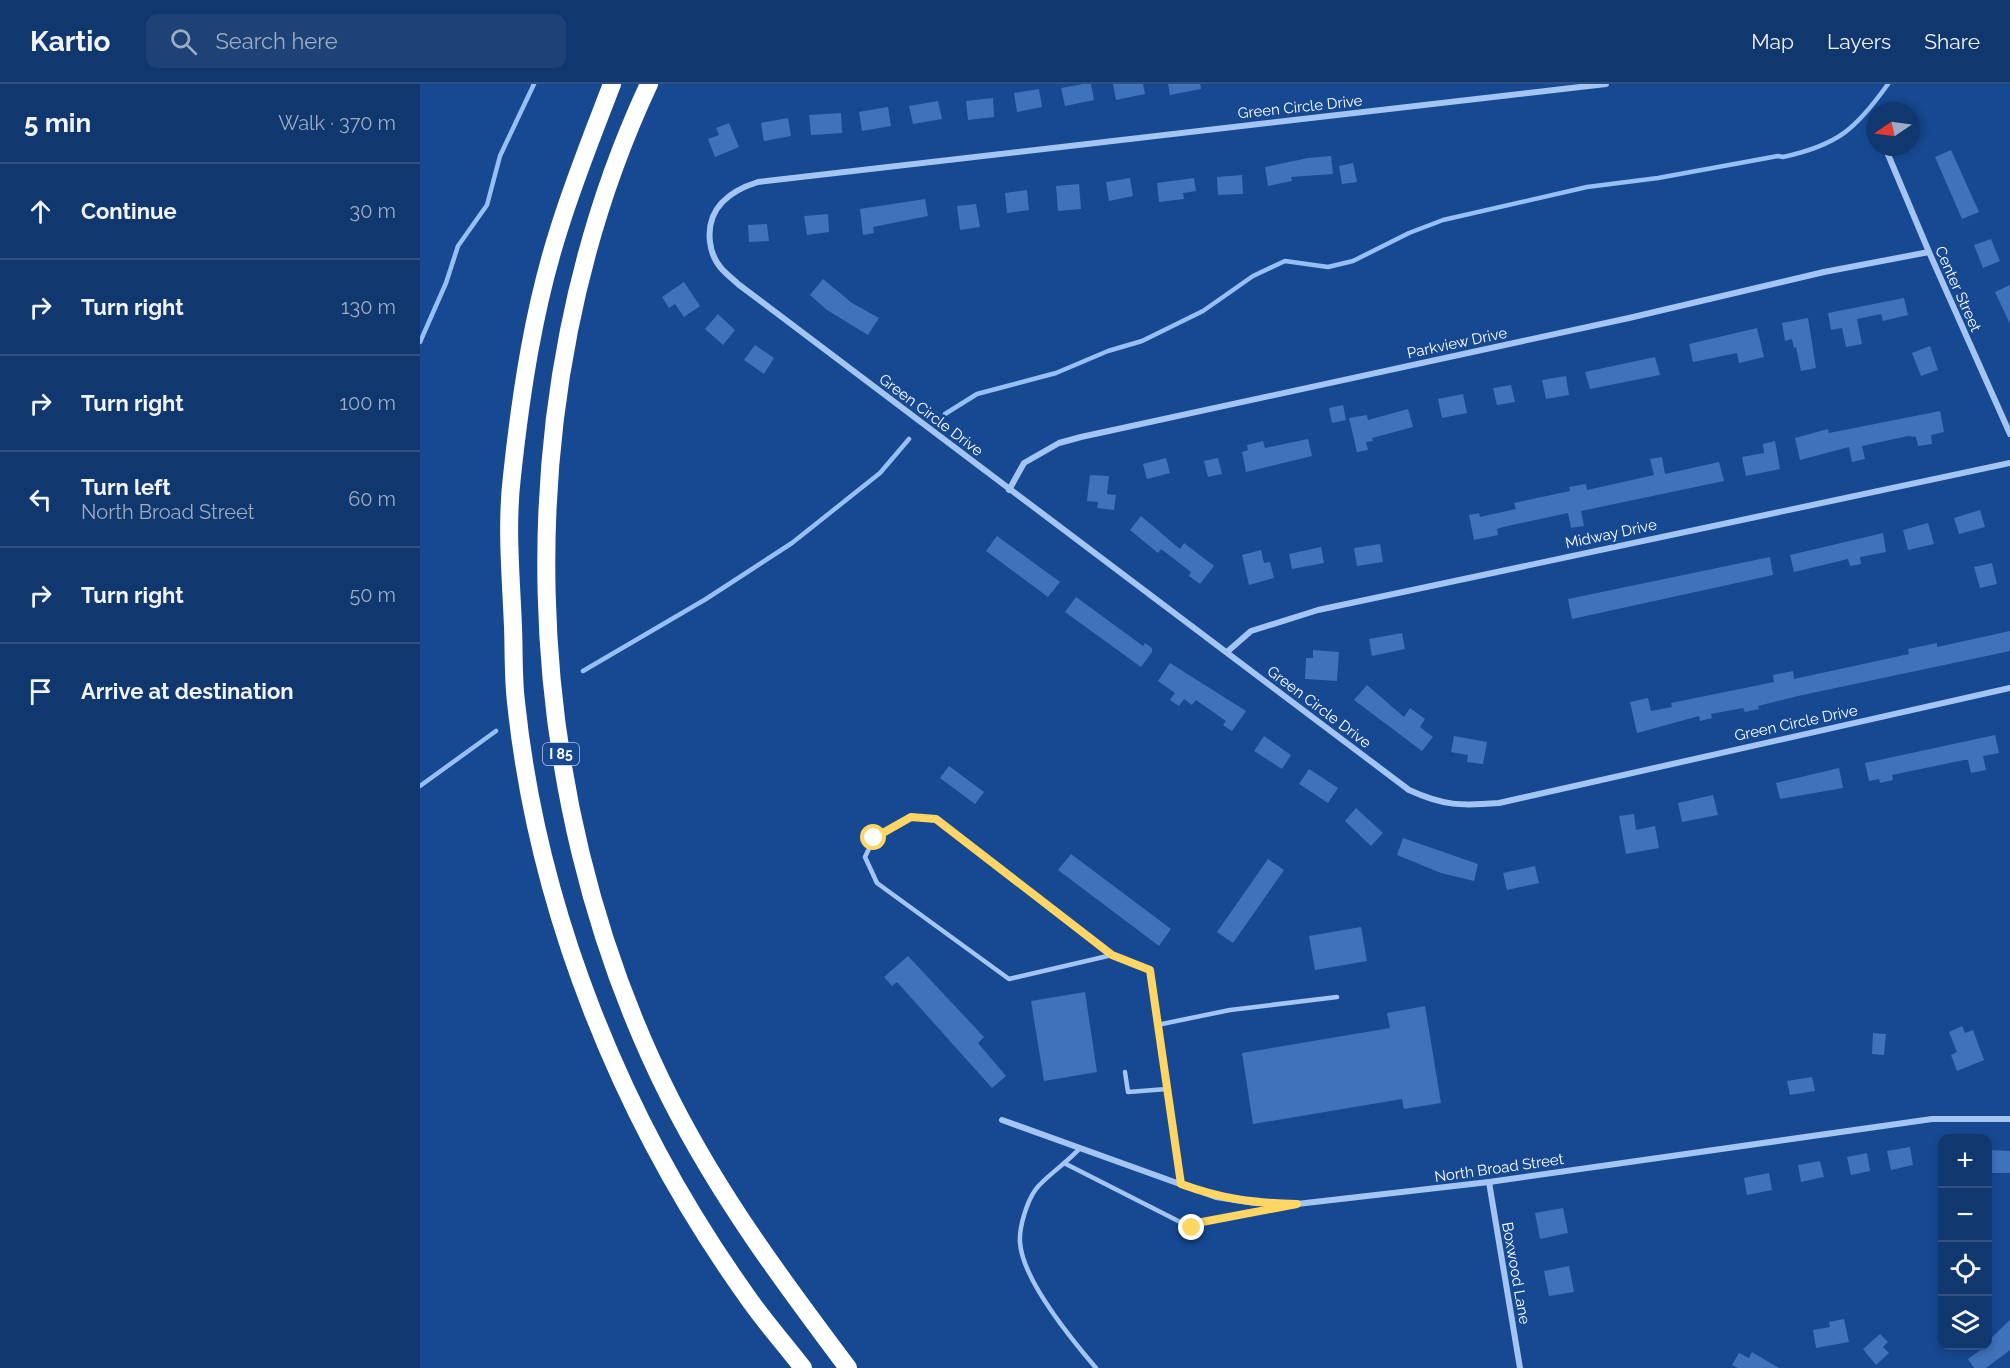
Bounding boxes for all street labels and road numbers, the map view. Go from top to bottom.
street label: Green Circle Drive [1237,91,1363,122]
street label: Center Street [1931,243,1985,335]
street label: Parkview Drive [1405,324,1509,362]
street label: Green Circle Drive [876,370,987,460]
street label: Midway Drive [1564,515,1659,552]
street label: Green Circle Drive [1264,662,1375,752]
street label: Green Circle Drive [1733,701,1859,745]
road number: I 85 [543,743,579,765]
street label: North Broad Street [1433,1150,1565,1186]
street label: Boxwood Lane [1498,1220,1534,1326]

